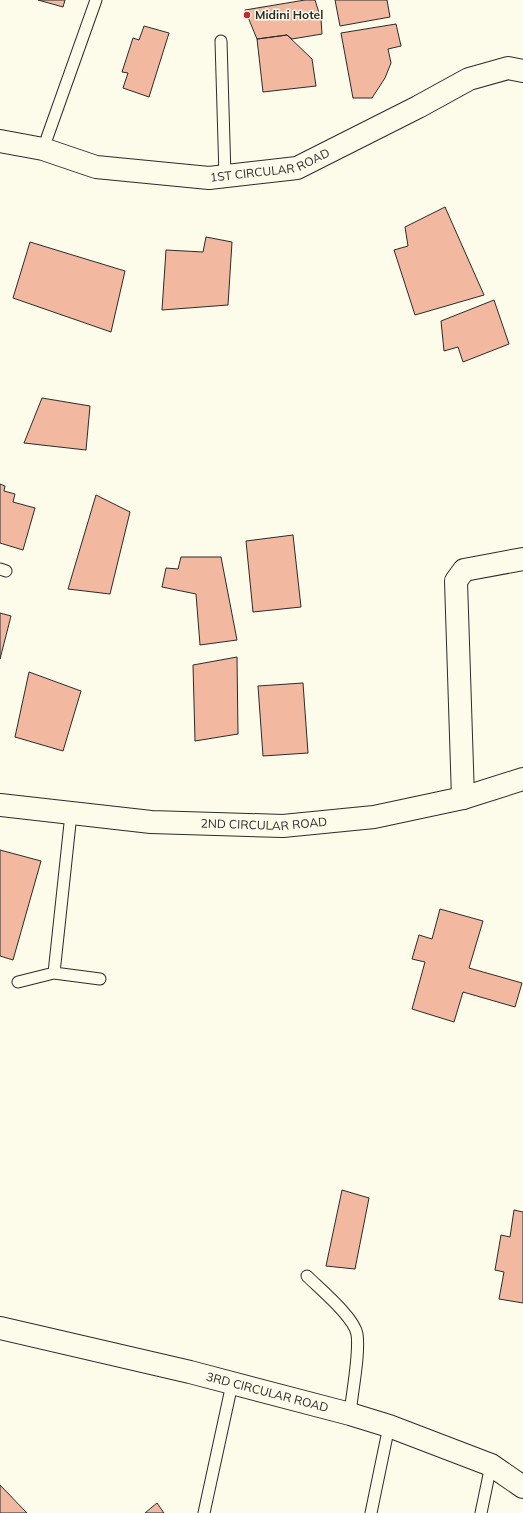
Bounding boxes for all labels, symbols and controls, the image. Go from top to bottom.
place label: Midini Hotel [255,7,323,22]
marker: Midini Hotel [242,10,252,20]
street label: 1ST CIRCULAR ROAD [209,145,332,185]
street label: 2ND CIRCULAR ROAD [201,814,328,833]
street label: 3RD CIRCULAR ROAD [205,1369,330,1415]

